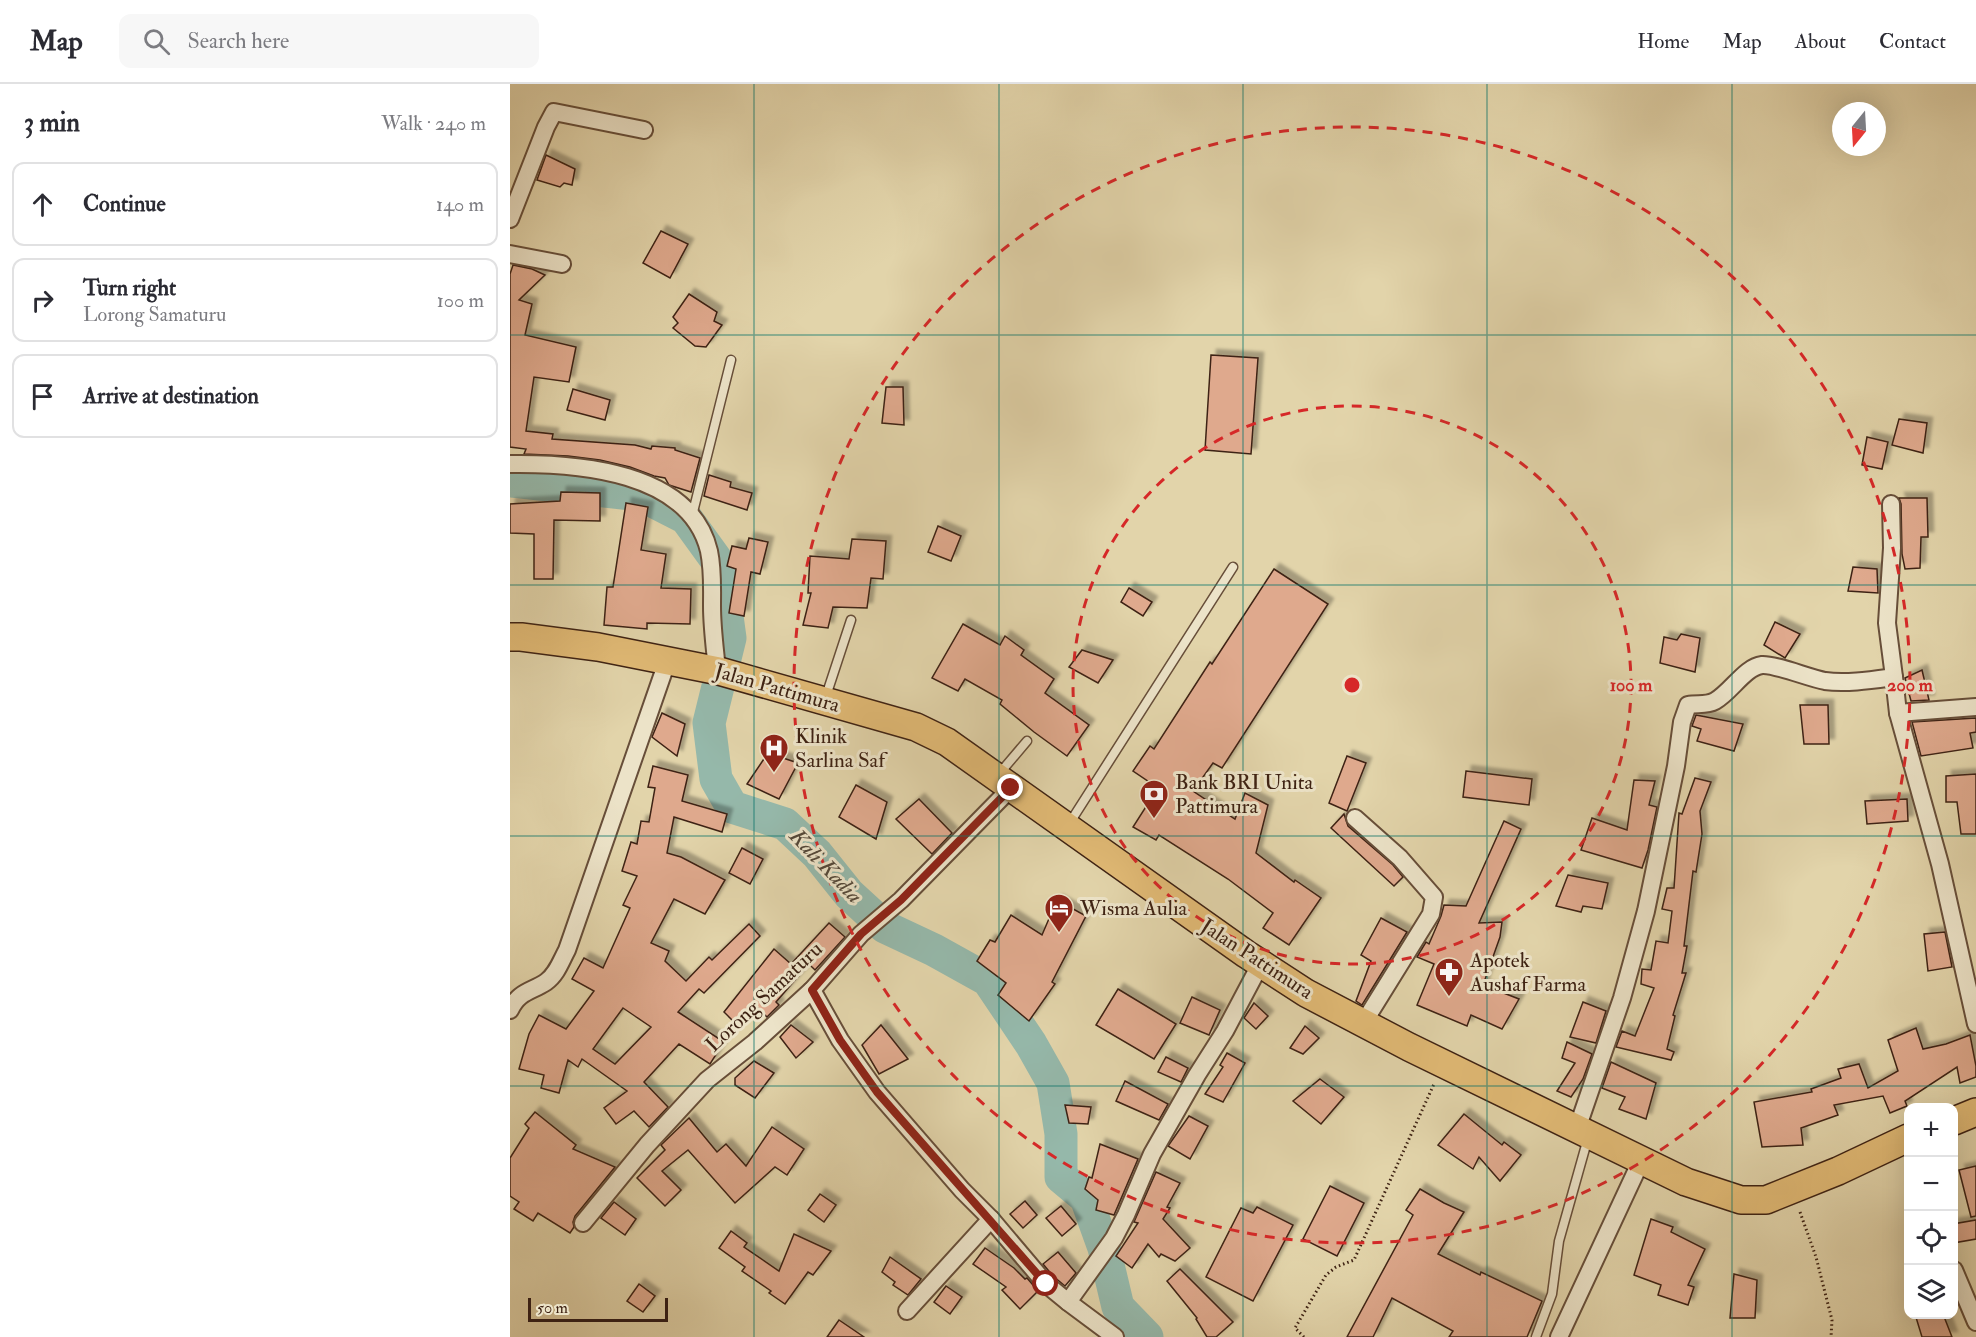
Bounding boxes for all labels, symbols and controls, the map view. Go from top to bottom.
search box [119,14,539,68]
text: Map [30,24,83,59]
icon: search [140,25,173,58]
text: Search here [188,27,289,55]
text: Home [1637,28,1689,55]
text: Map [1722,28,1762,55]
text: About [1795,28,1846,55]
text: Contact [1879,28,1946,55]
north arrow [1832,102,1886,156]
text: 3 min [24,107,80,139]
text: Walk · 240 m [381,111,486,136]
icon: ahead [26,188,59,221]
text: Continue [83,190,166,218]
text: 140 m [436,192,484,217]
text: Turn right [83,274,176,302]
icon: right [26,284,59,317]
text: 100 m [437,288,484,313]
text: Lorong Samaturu [83,302,226,327]
icon: arrive [26,380,59,413]
text: Arrive at destination [83,382,259,410]
street label: Jalan Pattimura [710,657,843,719]
text: 100 m [1610,674,1653,697]
text: 200 m [1887,674,1934,697]
centre of rings [1342,675,1362,695]
place label: Klinik Sarlina Saf [795,723,888,774]
hospital icon: Klinik Sarlina Saf [758,732,790,774]
place label: Bank BRI Unita Pattimura [1175,769,1313,820]
route end [997,774,1023,800]
bank icon: Bank BRI Unita Pattimura [1138,778,1170,820]
water label: Kali Kadia [783,822,869,909]
hotel icon: Wisma Aulia [1043,892,1075,934]
place label: Wisma Aulia [1079,895,1188,922]
street label: Jalan Pattimura [1195,912,1319,1006]
street label: Lorong Samaturu [700,936,828,1058]
place label: Apotek Aushaf Farma [1469,947,1586,998]
pharmacy icon: Apotek Aushaf Farma [1433,956,1465,998]
map controls [1904,1103,1958,1319]
button: + [1904,1103,1958,1157]
button: − [1904,1157,1958,1211]
button: locate [1904,1211,1958,1265]
button: layers [1904,1265,1958,1319]
route start [1032,1270,1058,1296]
scale bar [528,1295,668,1322]
text: 50 m [537,1298,568,1318]

